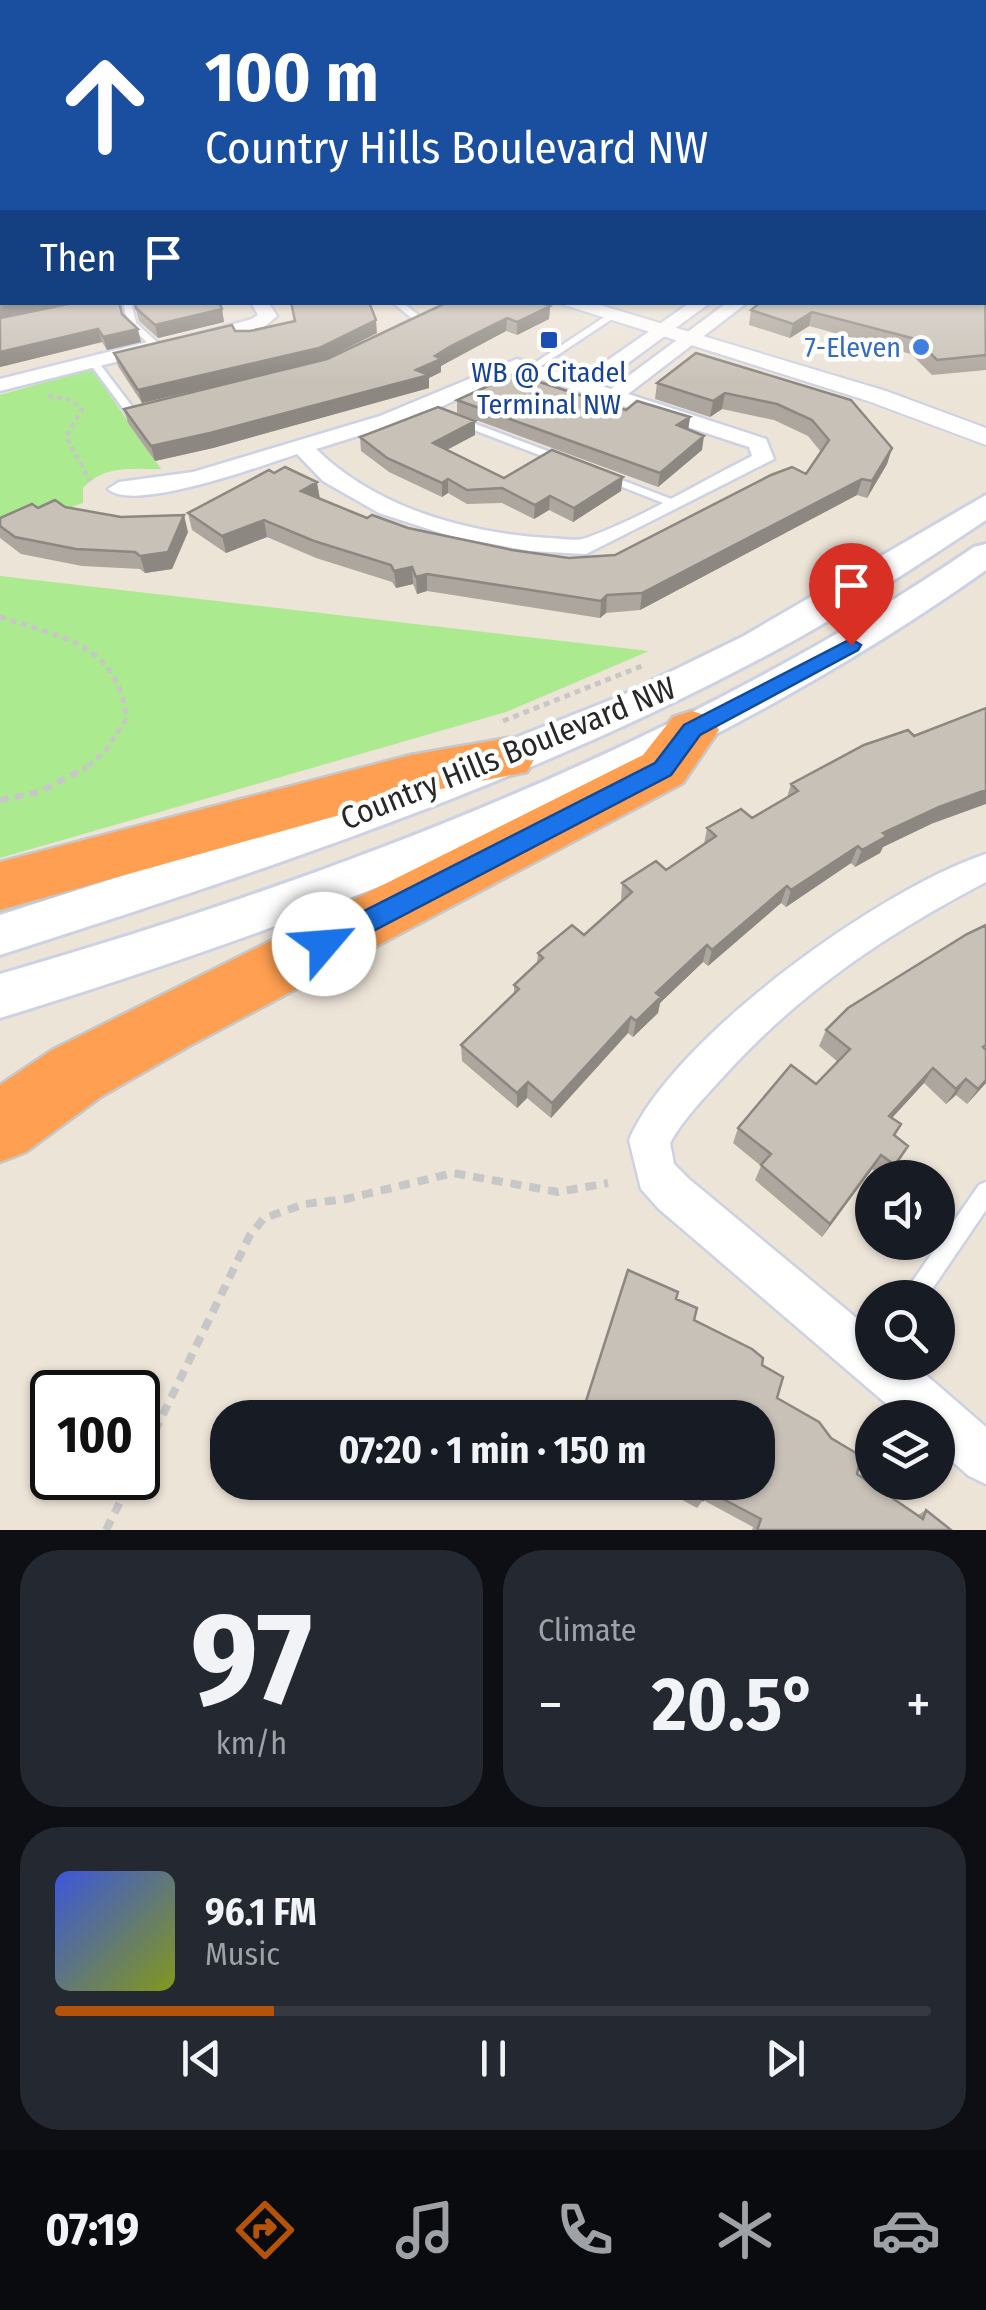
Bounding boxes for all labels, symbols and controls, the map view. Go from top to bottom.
text: 100 m [205,36,379,120]
icon: ahead [40,40,170,170]
text: Country Hills Boulevard NW [205,121,708,175]
icon: arrive [136,230,191,285]
text: Then [40,235,116,281]
marker: WB @ Citadel Terminal NW [538,329,560,351]
place label: 7-Eleven [804,331,901,364]
marker: 7-Eleven [910,336,932,358]
place label: WB @ Citadel Terminal NW [471,356,627,421]
pin [809,543,894,646]
icon: arrive [824,558,879,613]
street label: Country Hills Boulevard NW [335,668,681,838]
position arrow [272,892,376,996]
map controls [855,1160,955,1500]
button: sound [855,1160,955,1260]
button: search [855,1280,955,1380]
speed limit sign: 100 [30,1370,160,1500]
button: layers [855,1400,955,1500]
text: 07:20 · 1 min · 150 m [339,1427,646,1473]
text: 97 [191,1581,312,1737]
text: Climate [538,1611,637,1649]
text: 20.5° [652,1660,817,1750]
text: − [538,1672,563,1738]
text: + [906,1672,931,1738]
text: km/h [216,1724,287,1762]
text: 96.1 FM [205,1889,317,1935]
text: Music [205,1935,280,1973]
icon: previous [174,2031,229,2086]
icon: pause [466,2031,521,2086]
icon: next [758,2031,813,2086]
icon: directions [230,2195,300,2265]
icon: music [390,2195,460,2265]
icon: phone [550,2195,620,2265]
icon: climate [710,2195,780,2265]
icon: car [871,2195,941,2265]
text: 07:19 [45,2203,139,2257]

